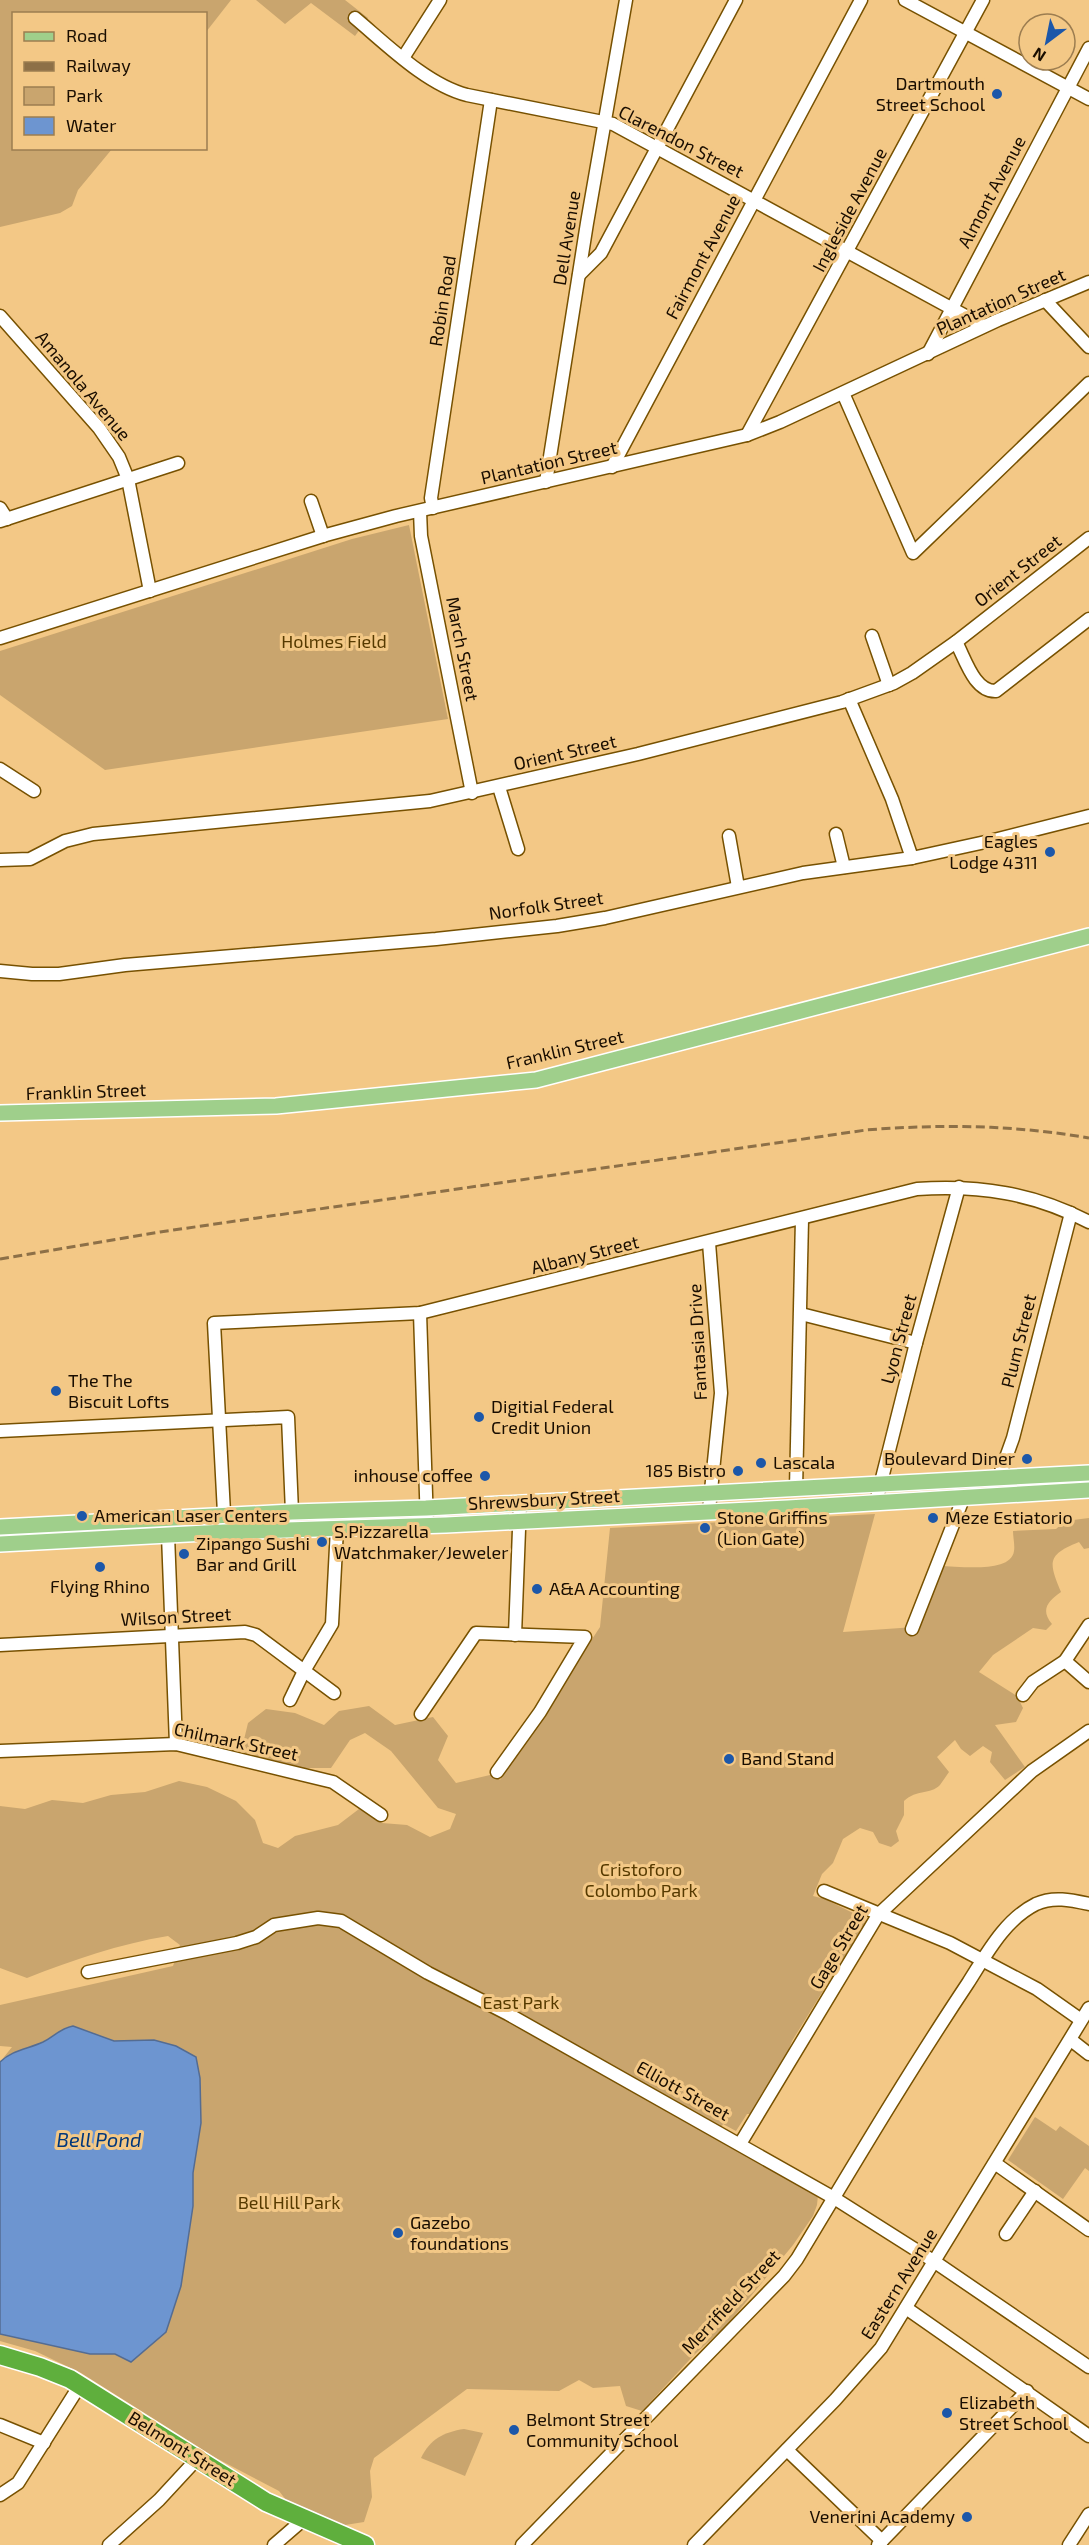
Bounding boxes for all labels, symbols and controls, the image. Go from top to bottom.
legend [12,12,207,150]
north arrow [1017,12,1077,72]
text: Road [66,24,107,46]
text: N [1029,44,1049,66]
text: Railway [66,54,131,76]
place label: Dartmouth Street School [876,72,986,115]
text: Park [66,84,103,106]
marker: Dartmouth Street School [990,87,1004,101]
street label: Clarendon Street [615,100,748,182]
text: Water [66,114,116,136]
street label: Almont Avenue [952,132,1030,251]
street label: Ingleside Avenue [807,144,891,275]
street label: Dell Avenue [548,189,584,287]
street label: Fairmont Avenue [660,190,744,323]
street label: Robin Road [424,254,460,348]
street label: Plantation Street [933,263,1069,339]
street label: Amanola Avenue [31,326,136,445]
street label: Plantation Street [479,436,619,488]
street label: Orient Street [969,529,1066,611]
street label: March Street [442,595,484,703]
park label: Holmes Field [281,630,387,652]
street label: Orient Street [511,729,618,775]
place label: Eagles Lodge 4311 [949,830,1038,873]
marker: Eagles Lodge 4311 [1043,845,1057,859]
street label: Norfolk Street [487,886,605,924]
street label: Franklin Street [504,1025,626,1073]
street label: Franklin Street [25,1078,147,1104]
street label: Albany Street [529,1230,641,1278]
street label: Fantasia Drive [683,1283,711,1401]
street label: Lyon Street [875,1291,921,1386]
street label: Plum Street [996,1291,1040,1390]
place label: The The Biscuit Lofts [68,1369,169,1412]
marker: The The Biscuit Lofts [49,1384,63,1398]
place label: Digitial Federal Credit Union [491,1395,614,1438]
marker: Digitial Federal Credit Union [472,1410,486,1424]
place label: Boulevard Diner [884,1447,1015,1469]
place label: Lascala [773,1451,835,1473]
marker: Boulevard Diner [1020,1452,1034,1466]
marker: Lascala [754,1456,768,1470]
place label: 185 Bistro [645,1459,726,1481]
place label: inhouse coffee [353,1464,473,1486]
marker: 185 Bistro [731,1464,745,1478]
marker: inhouse coffee [478,1469,492,1483]
street label: Shrewsbury Street [467,1484,621,1514]
place label: American Laser Centers [94,1504,288,1526]
place label: Stone Griffins (Lion Gate) [717,1506,828,1549]
place label: Meze Estiatorio [945,1506,1073,1528]
marker: American Laser Centers [75,1509,89,1523]
marker: Meze Estiatorio [926,1511,940,1525]
place label: S.Pizzarella Watchmaker/Jeweler [334,1520,508,1563]
marker: Stone Griffins (Lion Gate) [698,1521,712,1535]
place label: Zipango Sushi Bar and Grill [196,1532,310,1575]
marker: S.Pizzarella Watchmaker/Jeweler [315,1535,329,1549]
marker: Zipango Sushi Bar and Grill [177,1547,191,1561]
marker: Flying Rhino [93,1560,107,1574]
place label: Flying Rhino [50,1575,150,1597]
place label: A&A Accounting [549,1577,680,1599]
marker: A&A Accounting [530,1582,544,1596]
street label: Wilson Street [120,1602,232,1630]
street label: Chilmark Street [172,1717,300,1765]
place label: Band Stand [741,1747,834,1769]
marker: Band Stand [722,1752,736,1766]
park label: Cristoforo Colombo Park [584,1858,698,1901]
street label: Gage Street [804,1900,872,1993]
park label: East Park [483,1991,559,2013]
street label: Elliott Street [633,2055,734,2125]
water label: Bell Pond [57,2127,142,2151]
park label: Bell Hill Park [238,2191,340,2213]
place label: Gazebo foundations [410,2211,509,2254]
street label: Eastern Avenue [855,2224,941,2343]
marker: Gazebo foundations [391,2226,405,2240]
street label: Merrifield Street [676,2244,784,2358]
place label: Elizabeth Street School [959,2391,1069,2434]
street label: Belmont Street [124,2406,241,2490]
marker: Elizabeth Street School [940,2406,954,2420]
place label: Belmont Street Community School [526,2408,679,2451]
marker: Belmont Street Community School [507,2423,521,2437]
place label: Venerini Academy [810,2505,955,2527]
marker: Venerini Academy [960,2510,974,2524]

